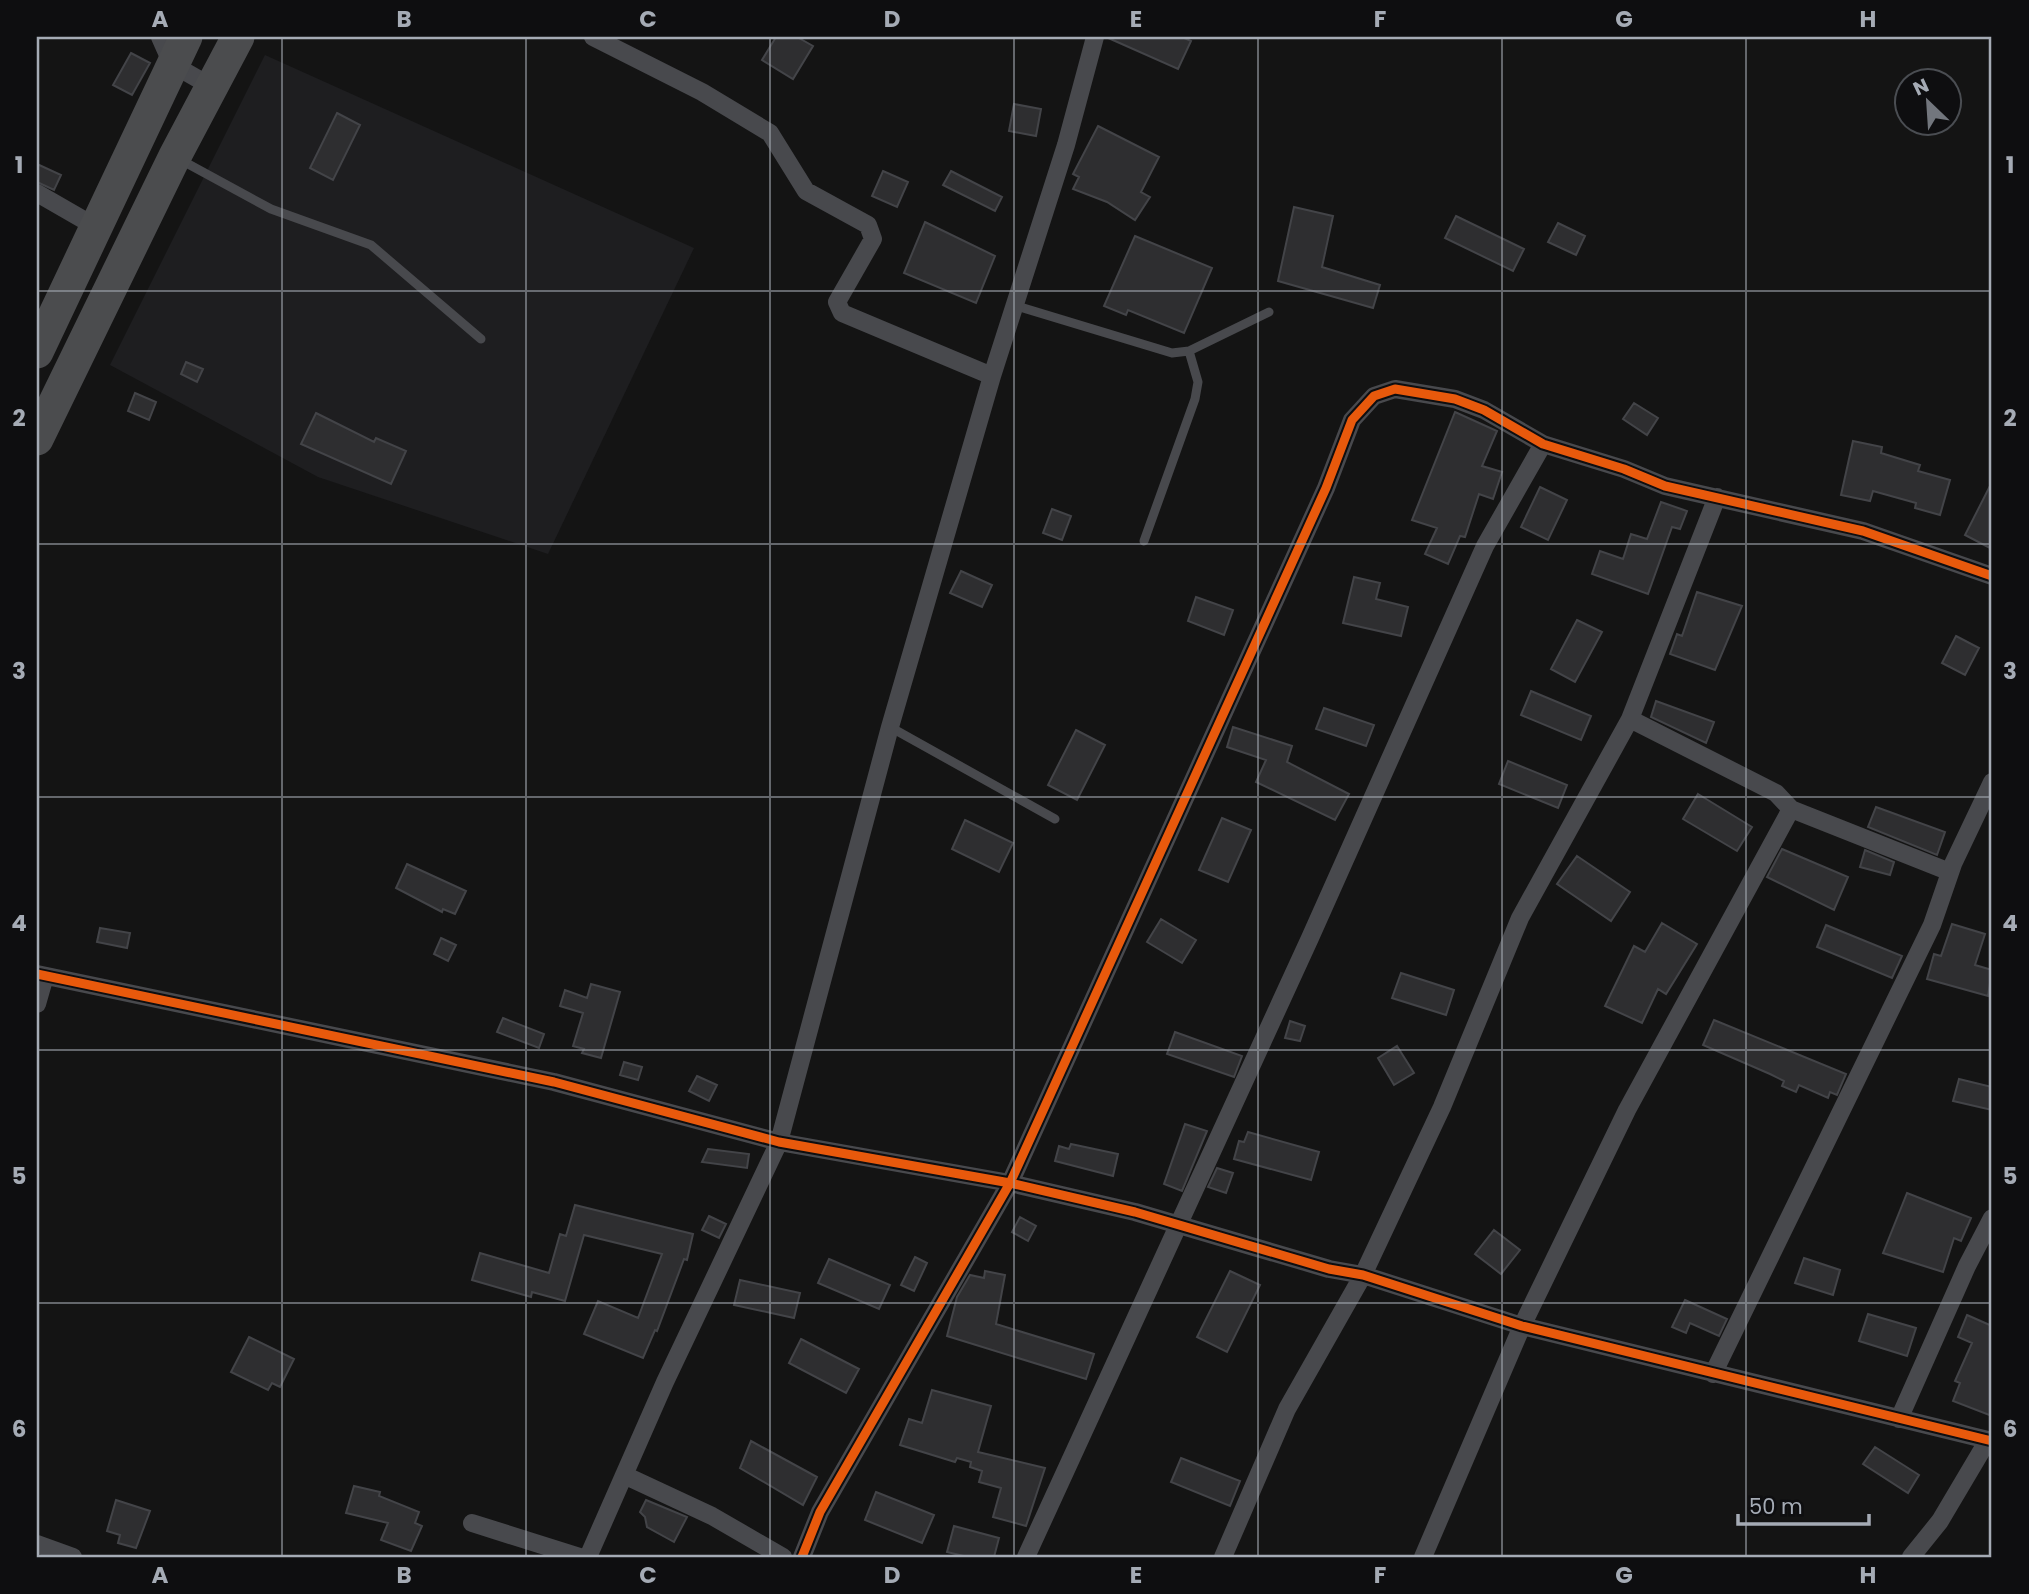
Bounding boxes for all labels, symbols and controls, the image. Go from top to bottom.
text: A [152,3,169,35]
text: B [396,3,412,35]
text: C [639,3,657,35]
text: D [884,3,900,35]
text: E [1130,3,1142,35]
text: F [1374,3,1386,35]
text: G [1615,3,1633,35]
text: H [1860,3,1876,35]
north arrow [1892,66,1962,136]
text: N [1909,72,1933,102]
text: 1 [15,149,23,181]
text: 1 [2006,149,2014,181]
text: 2 [12,402,26,434]
text: 2 [2003,402,2017,434]
text: 3 [12,655,26,687]
text: 3 [2003,655,2017,687]
text: 4 [11,907,27,939]
text: 4 [2002,907,2018,939]
text: 5 [12,1160,26,1192]
text: 5 [2003,1160,2017,1192]
text: 6 [12,1413,26,1445]
text: 6 [2003,1413,2017,1445]
scale bar [1738,1482,1870,1526]
text: 50 m [1749,1492,1803,1521]
text: A [152,1559,169,1591]
text: B [396,1559,412,1591]
text: C [639,1559,657,1591]
text: D [884,1559,900,1591]
text: E [1130,1559,1142,1591]
text: F [1374,1559,1386,1591]
text: G [1615,1559,1633,1591]
text: H [1860,1559,1876,1591]

